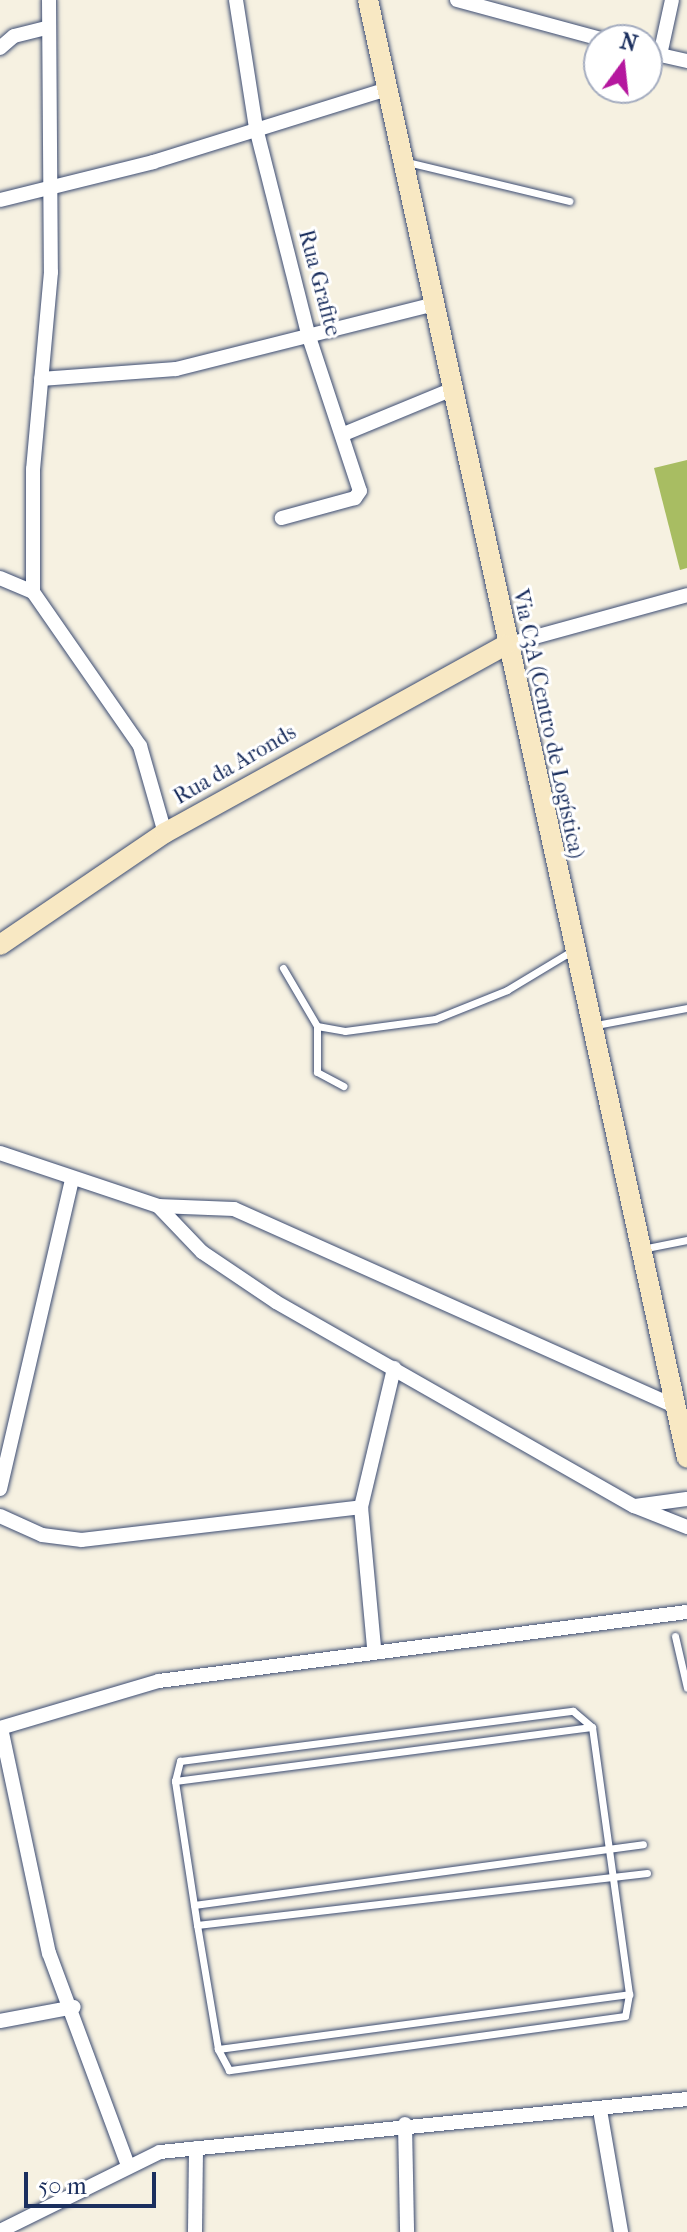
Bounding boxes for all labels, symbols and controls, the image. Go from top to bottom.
north arrow [583,24,663,104]
text: N [617,28,640,57]
street label: Rua Grafite [292,227,346,339]
street label: Via C3A (Centro de Logística) [507,587,589,861]
street label: Rua da Aronds [169,719,301,811]
scale bar [28,2156,160,2206]
text: 50 m [38,2172,87,2200]

